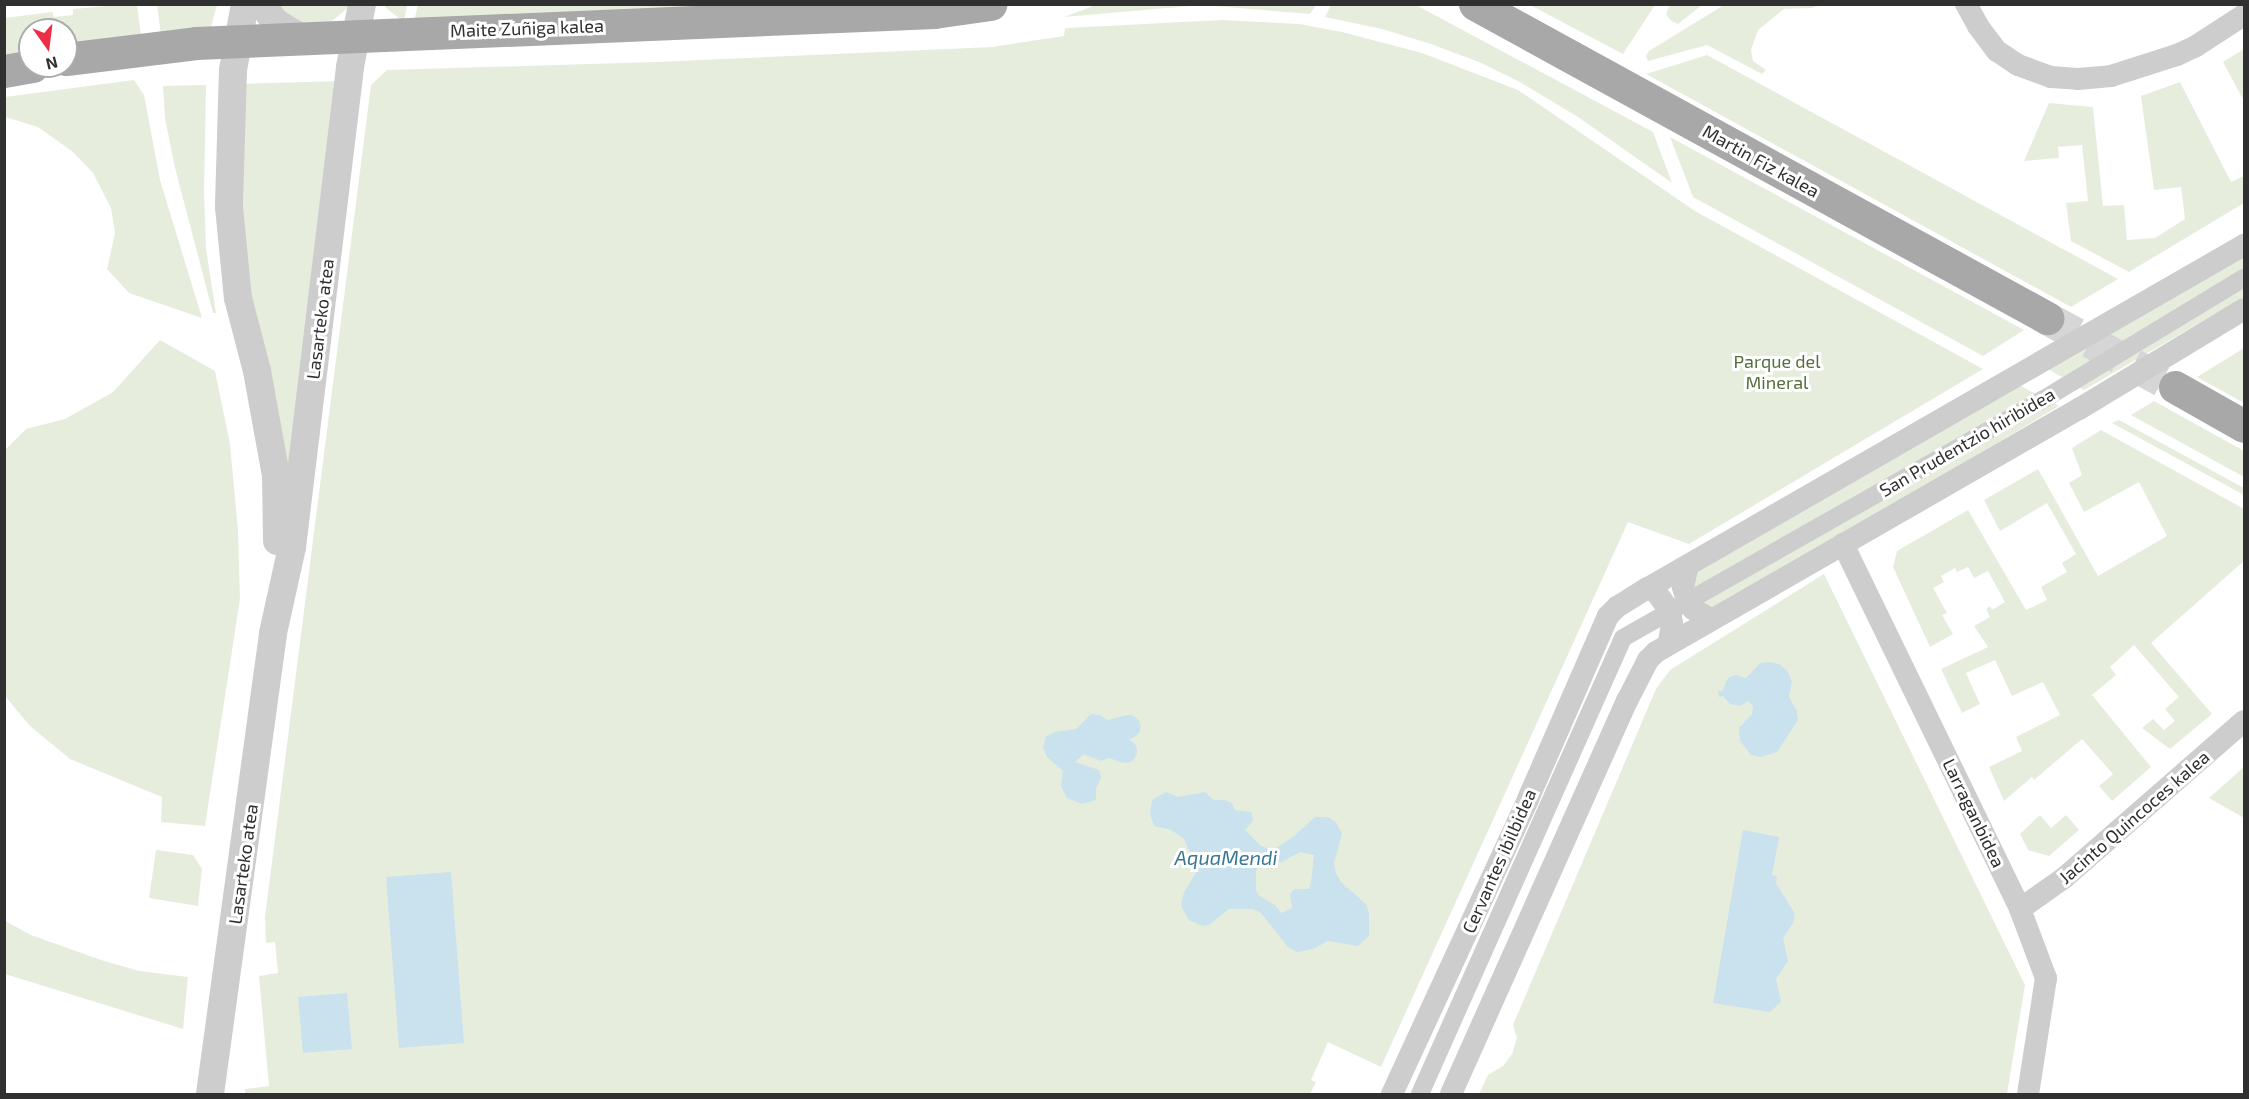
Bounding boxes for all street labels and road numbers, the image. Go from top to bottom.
street label: Maite Zuñiga kalea [450,15,604,41]
street label: Martin Fiz kalea [1699,120,1823,202]
street label: Lasarteko atea [302,257,338,381]
street label: San Prudentzio hiribidea [1875,383,2059,501]
street label: Jacinto Quincoces kalea [2054,746,2214,888]
street label: Larraganbidea [1938,755,2010,871]
street label: Cervantes ibilbidea [1457,785,1541,937]
street label: Lasarteko atea [224,802,262,926]

